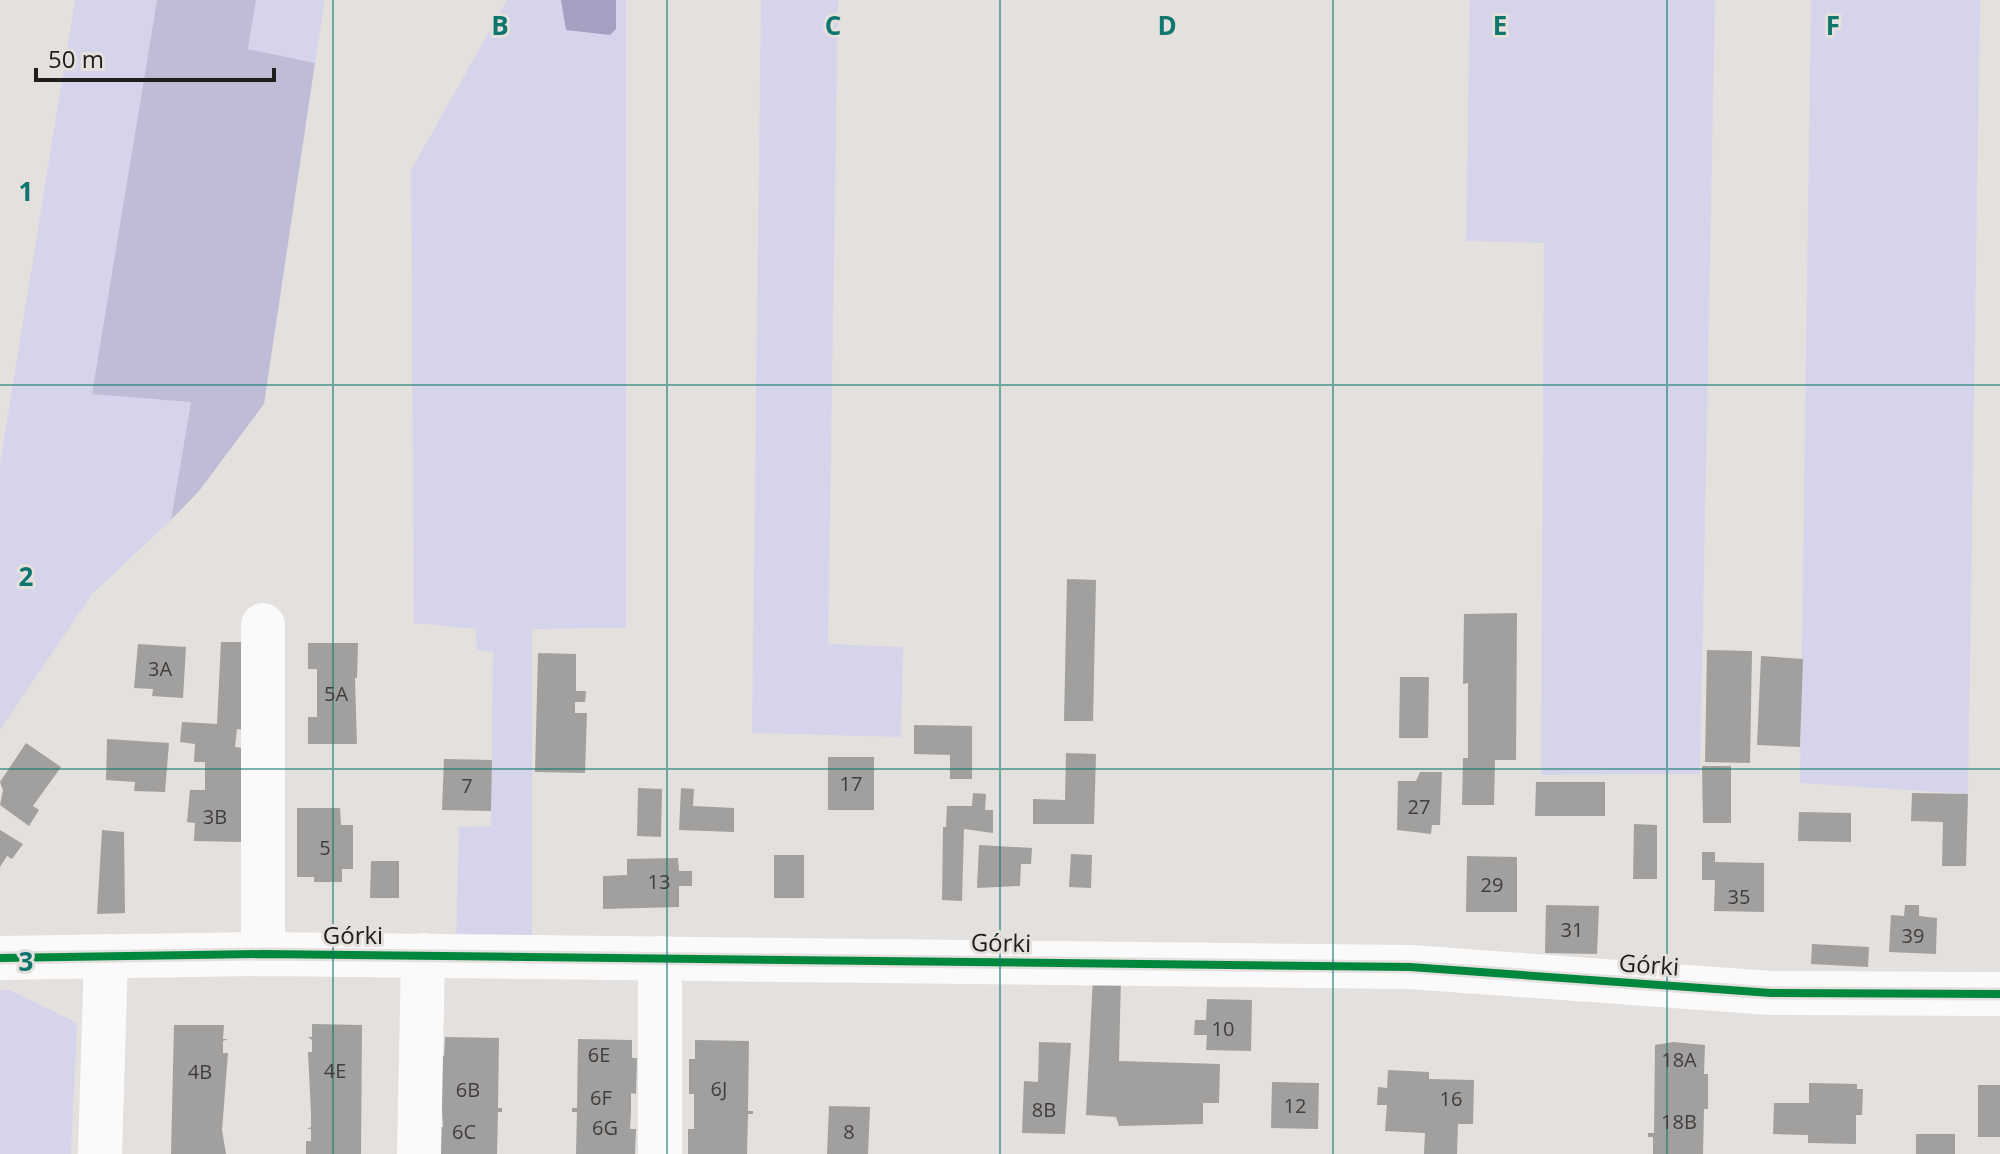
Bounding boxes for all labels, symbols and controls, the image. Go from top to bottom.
text: B [491,7,509,43]
text: C [825,7,841,43]
text: D [1157,7,1177,43]
text: E [1493,7,1507,43]
text: F [1826,7,1840,43]
scale bar [36,32,274,82]
text: 50 m [48,42,104,75]
text: 1 [19,173,33,209]
text: 2 [19,558,34,594]
house number: 3A [148,655,172,682]
house number: 5A [324,680,348,707]
house number: 17 [840,770,862,797]
house number: 7 [461,772,473,799]
house number: 27 [1408,793,1430,820]
house number: 3B [203,803,227,830]
house number: 5 [319,834,331,861]
house number: 13 [648,868,670,895]
house number: 29 [1481,871,1503,898]
house number: 35 [1728,883,1750,910]
house number: 31 [1561,916,1583,943]
street label: Górki [323,918,383,951]
house number: 39 [1902,922,1924,949]
street label: Górki [971,925,1031,959]
text: 3 [19,943,33,979]
street label: Górki [1618,945,1680,983]
house number: 10 [1212,1015,1234,1042]
house number: 6E [588,1041,610,1068]
house number: 18A [1661,1046,1697,1073]
house number: 4E [324,1057,346,1084]
house number: 4B [188,1058,212,1085]
house number: 6J [711,1075,727,1102]
house number: 6B [456,1076,480,1103]
house number: 6F [590,1084,612,1111]
house number: 16 [1440,1085,1462,1112]
house number: 12 [1284,1092,1306,1119]
house number: 8B [1032,1096,1056,1123]
house number: 18B [1661,1108,1697,1135]
house number: 6G [592,1114,618,1141]
house number: 6C [452,1118,476,1145]
house number: 8 [843,1118,855,1145]

